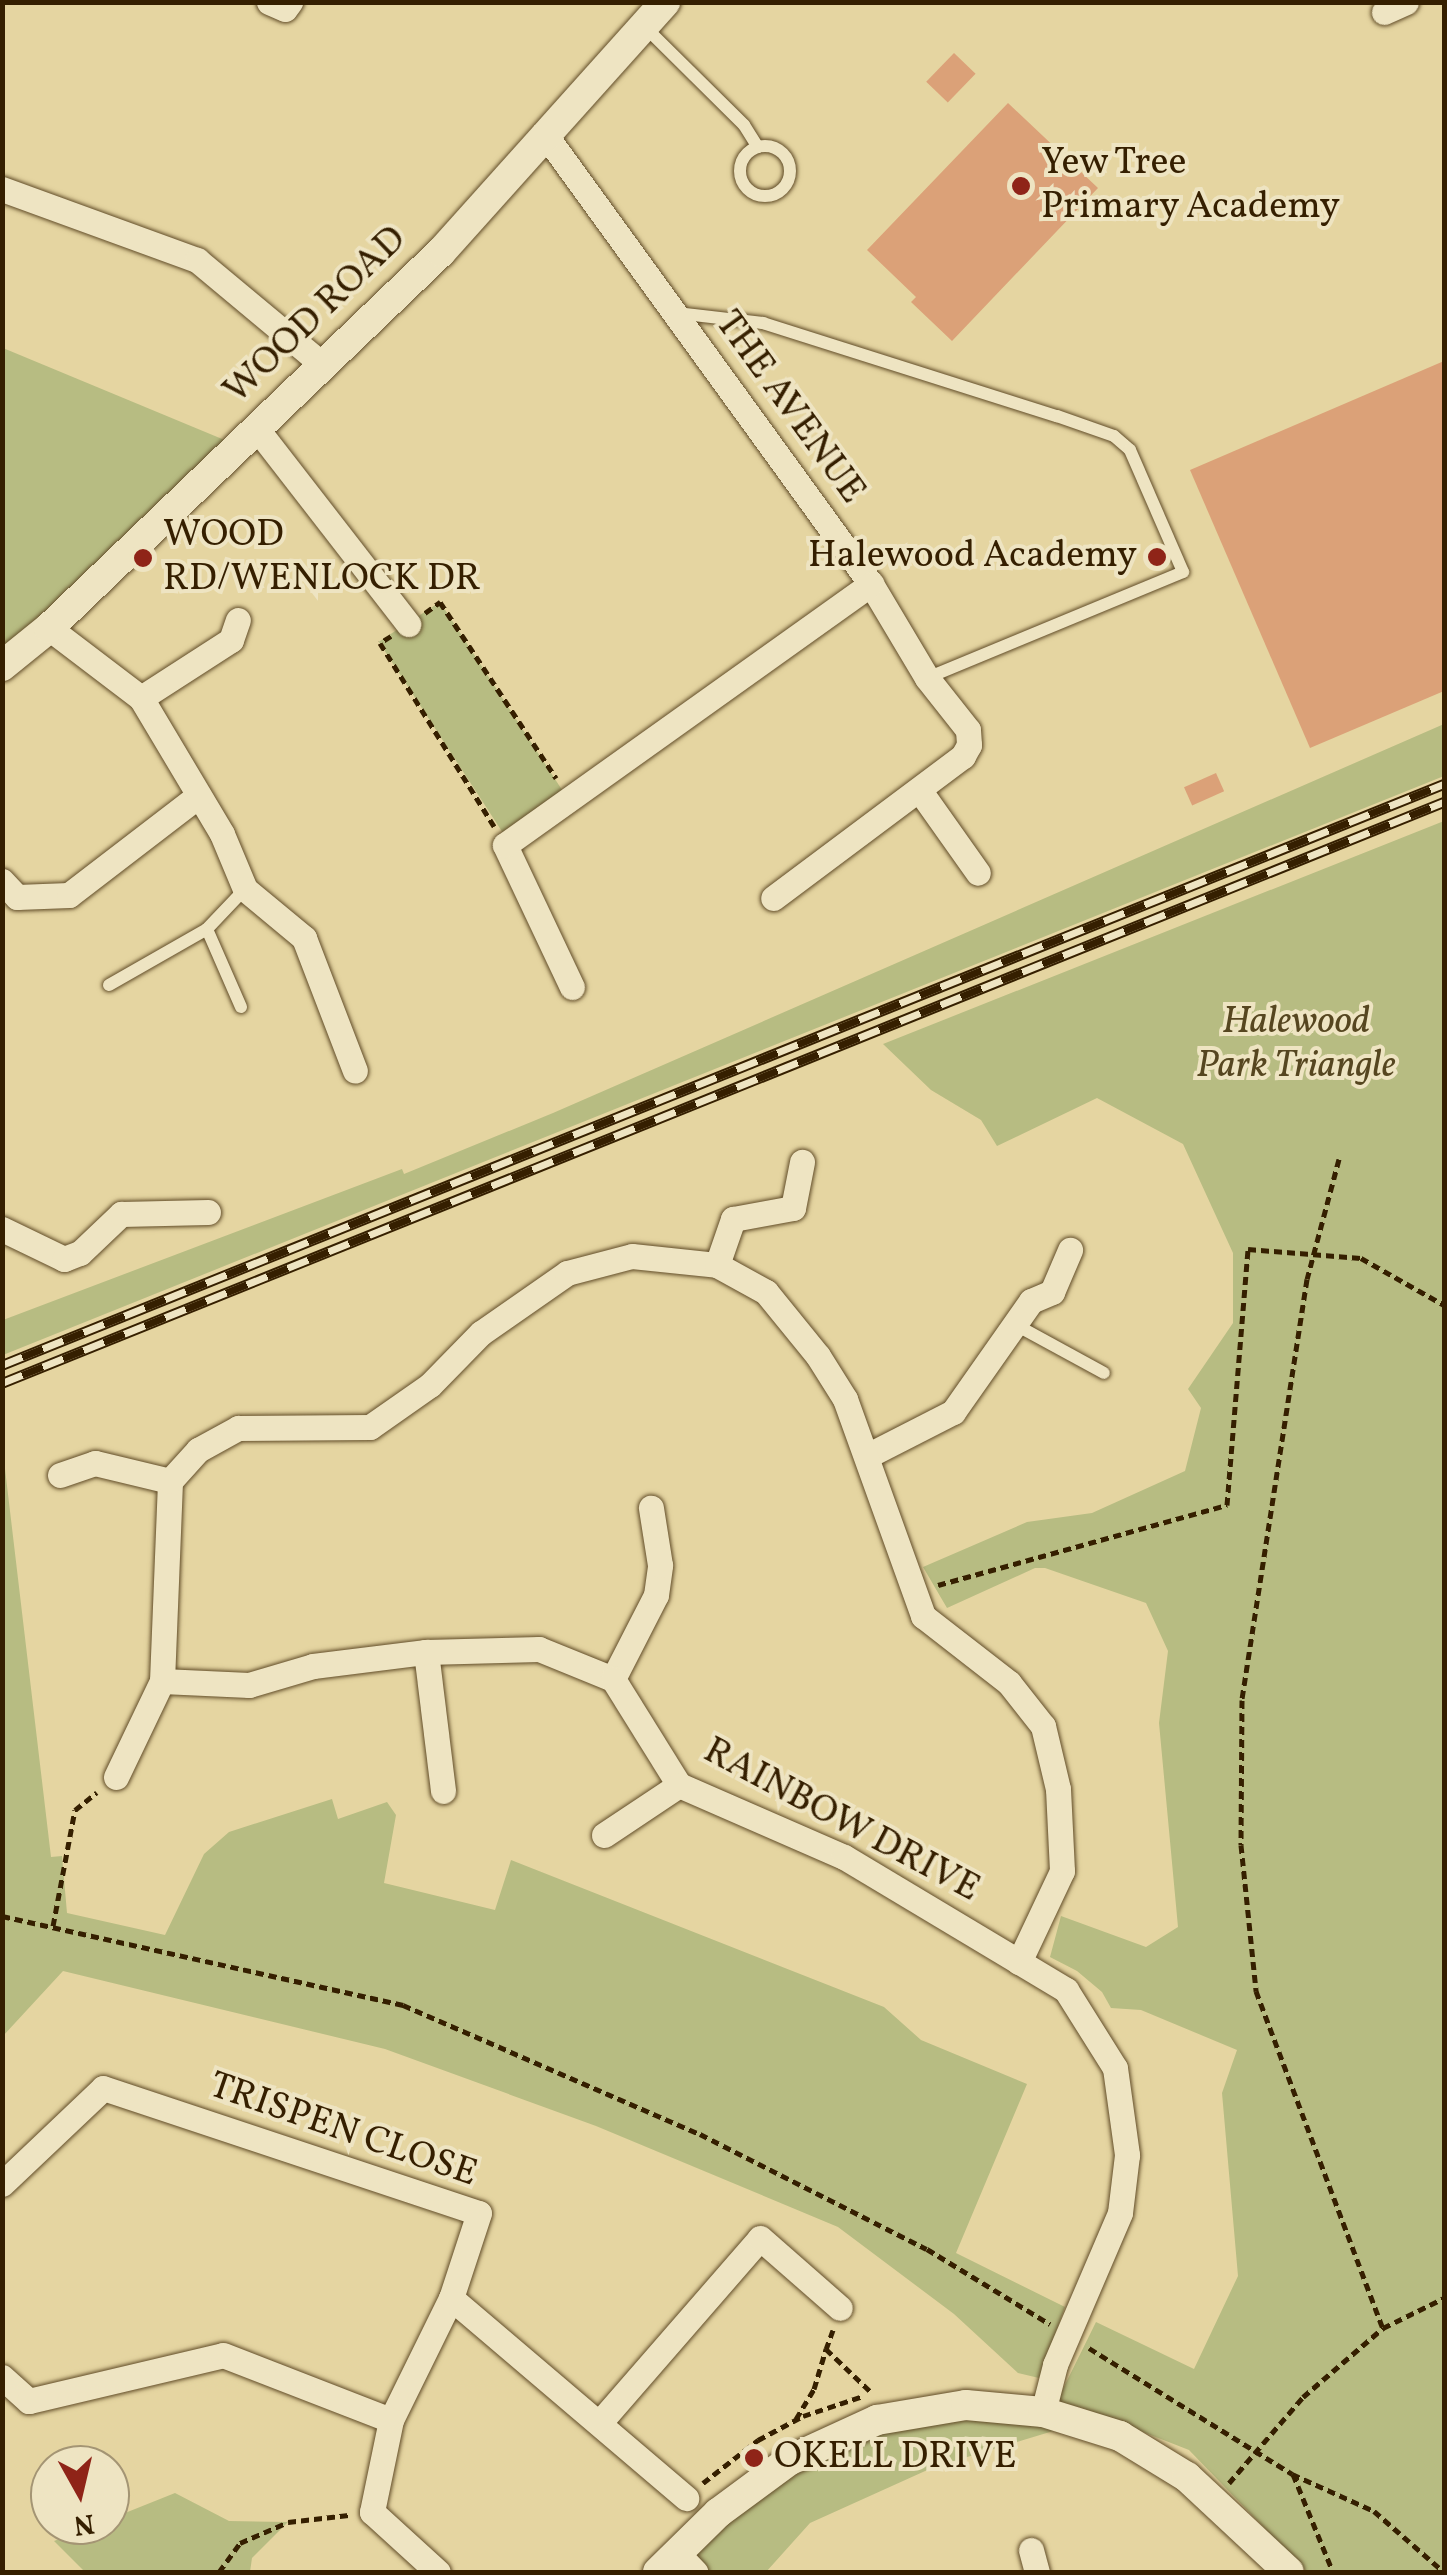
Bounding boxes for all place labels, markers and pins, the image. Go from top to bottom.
place label: Yew Tree Primary Academy [1041,141,1341,230]
marker: Yew Tree Primary Academy [1010,175,1032,197]
place label: WOOD RD/WENLOCK DR [163,513,481,602]
place label: Halewood Academy [808,534,1137,580]
marker: Halewood Academy [1146,546,1168,568]
marker: WOOD RD/WENLOCK DR [132,547,154,569]
place label: OKELL DRIVE [774,2435,1017,2481]
marker: OKELL DRIVE [743,2447,765,2469]

